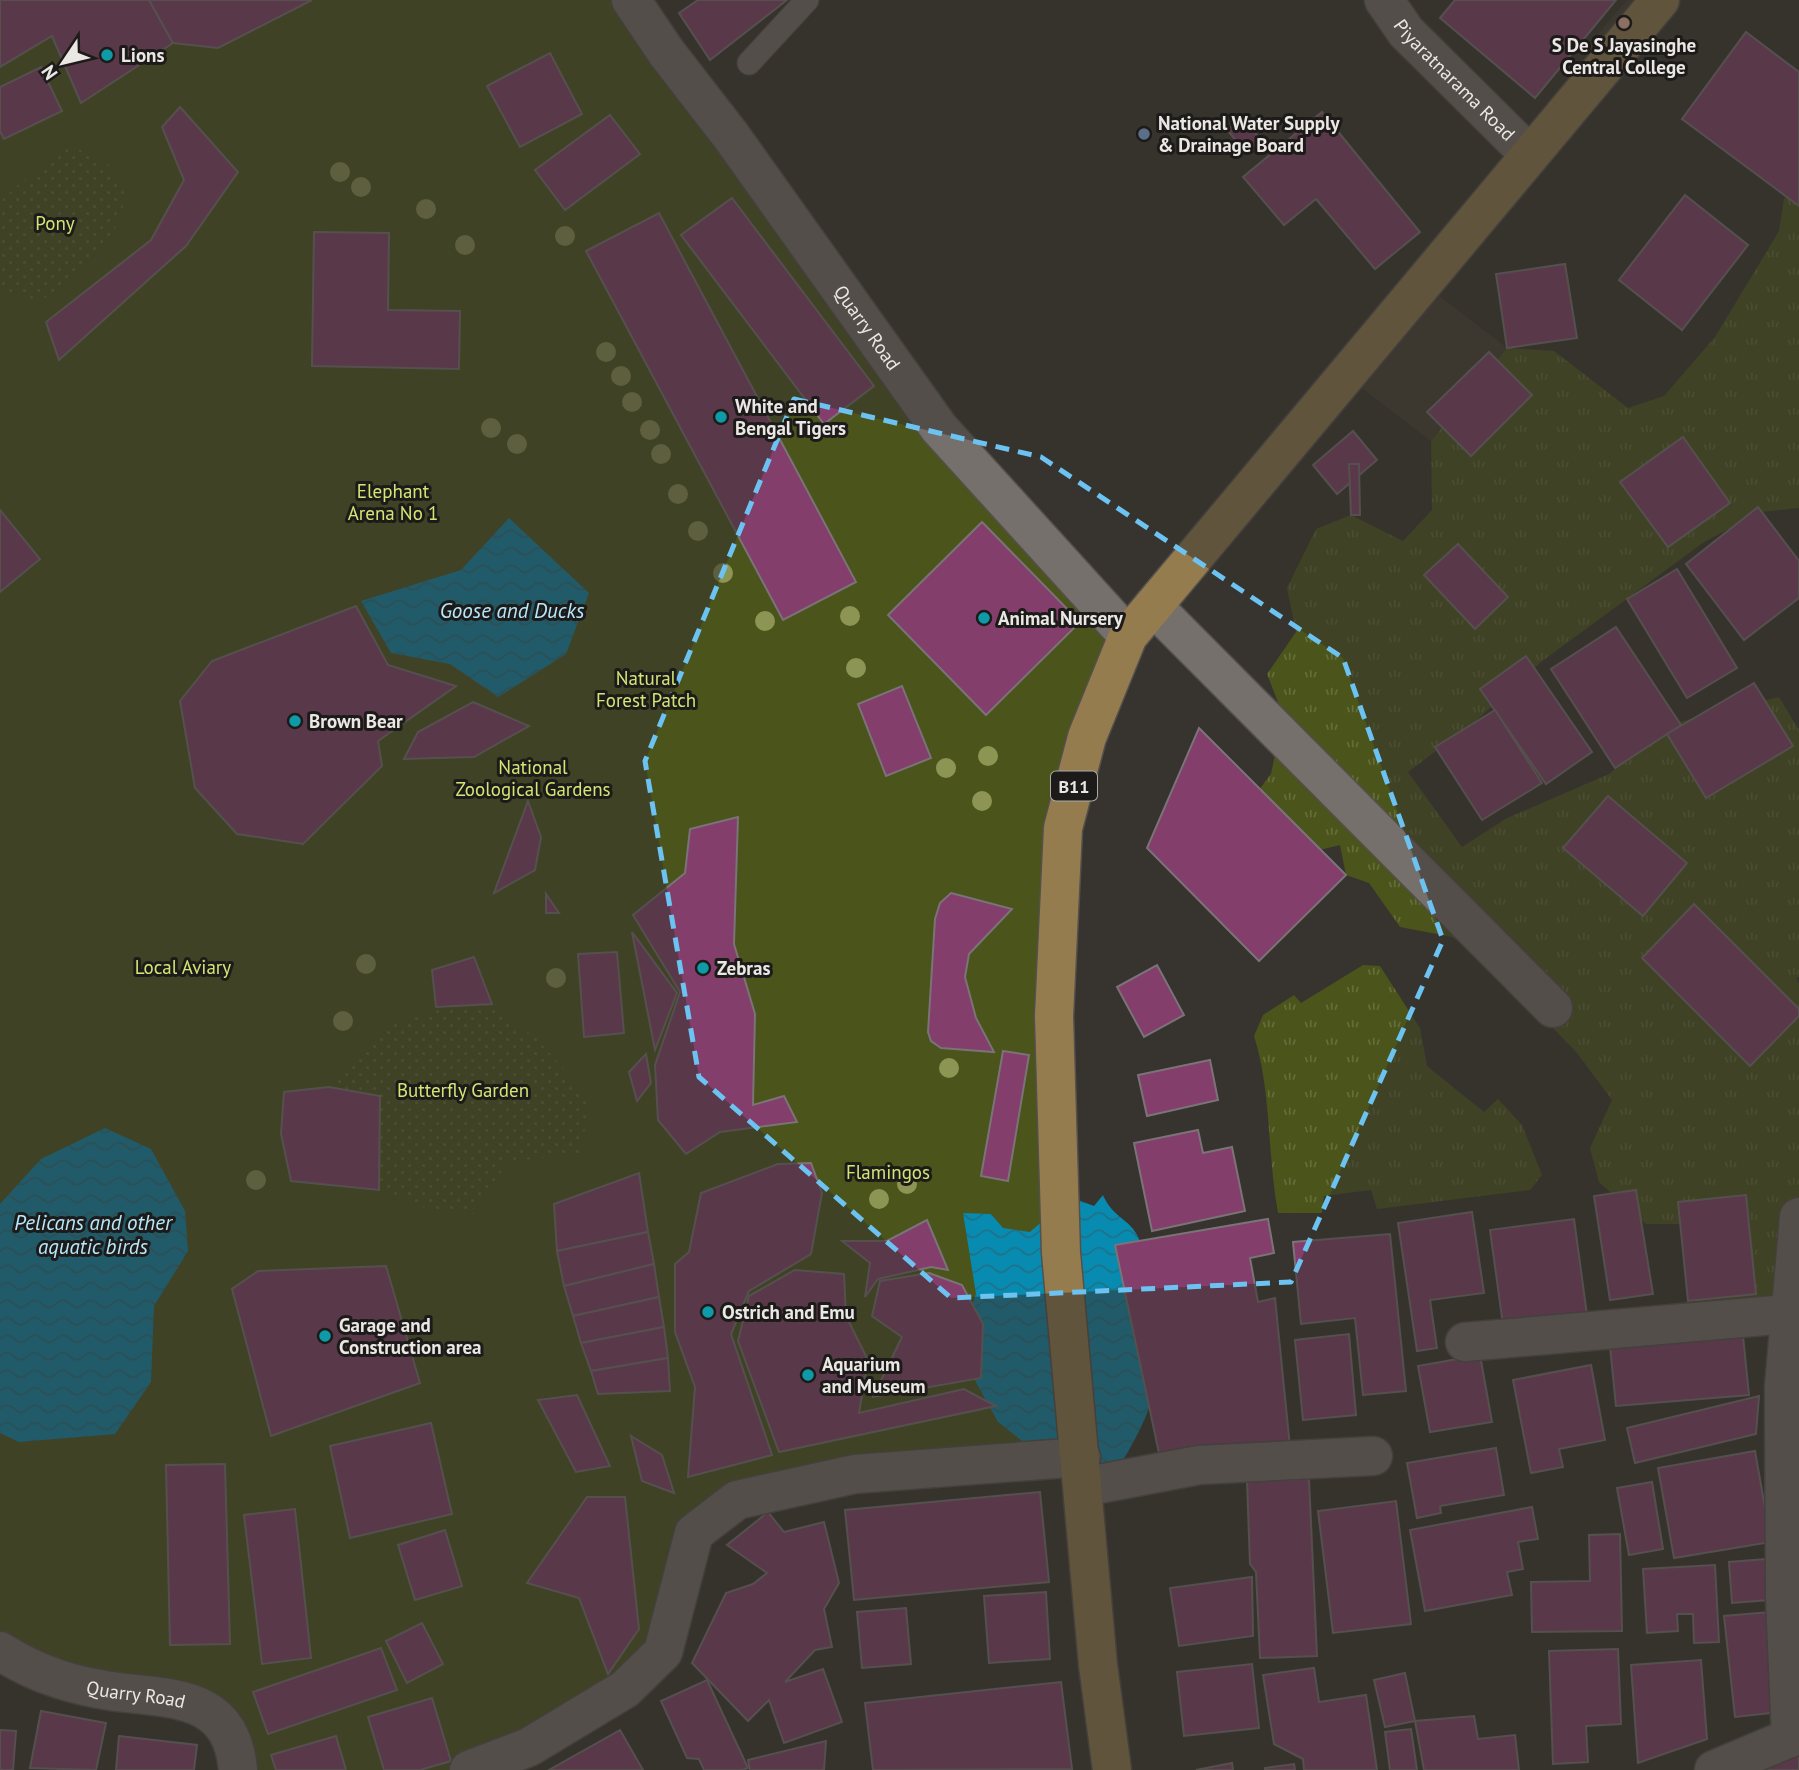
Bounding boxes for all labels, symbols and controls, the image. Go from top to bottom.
street label: Piyaratnarama Road [1389,14,1520,146]
marker: S De S Jayasinghe Central College [1616,15,1632,31]
north arrow [28,28,98,98]
place label: S De S Jayasinghe Central College [1552,33,1696,79]
place label: Lions [121,43,164,67]
marker: Lions [99,47,115,63]
text: N [36,61,62,85]
place label: National Water Supply & Drainage Board [1158,111,1341,157]
marker: National Water Supply & Drainage Board [1136,126,1152,142]
park label: Pony [35,211,75,235]
street label: Quarry Road [829,280,906,375]
place label: White and Bengal Tigers [735,394,846,440]
marker: White and Bengal Tigers [713,409,729,425]
park label: Elephant Arena No 1 [348,479,438,525]
water label: Goose and Ducks [440,597,585,624]
place label: Animal Nursery [998,606,1124,630]
marker: Animal Nursery [976,610,992,626]
park label: Natural Forest Patch [596,666,696,712]
place label: Brown Bear [309,709,403,733]
marker: Brown Bear [287,713,303,729]
park label: National Zoological Gardens [455,755,611,801]
road number: B11 [1051,772,1097,800]
park label: Local Aviary [135,955,231,979]
place label: Zebras [717,956,770,980]
marker: Zebras [695,960,711,976]
park label: Butterfly Garden [397,1078,529,1102]
park label: Flamingos [846,1160,930,1184]
water label: Pelicans and other aquatic birds [14,1209,174,1260]
place label: Ostrich and Emu [722,1300,855,1324]
marker: Ostrich and Emu [700,1304,716,1320]
place label: Garage and Construction area [339,1313,482,1359]
marker: Garage and Construction area [317,1328,333,1344]
place label: Aquarium and Museum [822,1352,925,1398]
marker: Aquarium and Museum [800,1367,816,1383]
street label: Quarry Road [84,1675,188,1713]

